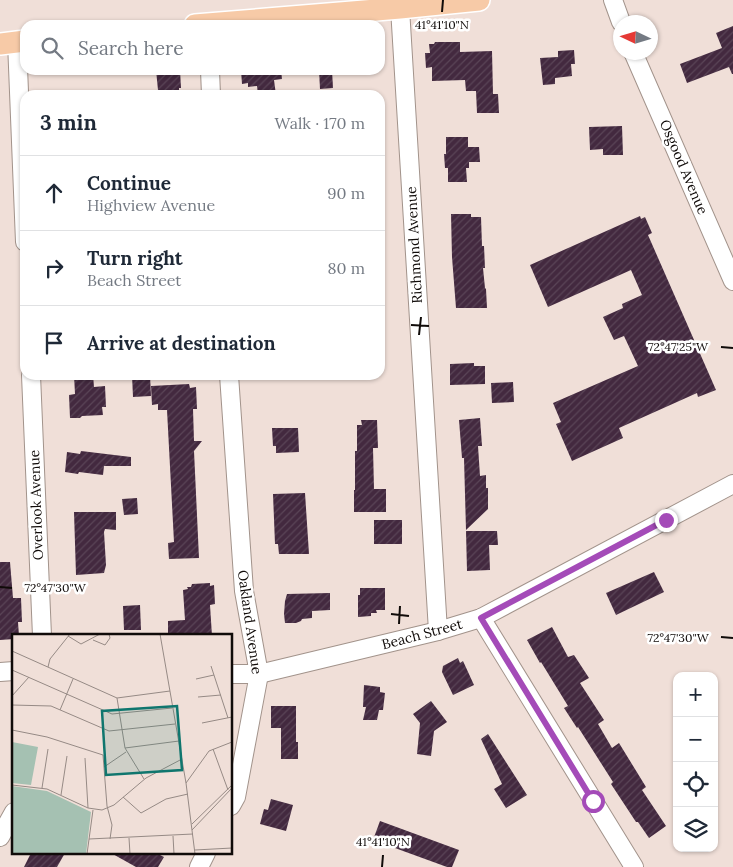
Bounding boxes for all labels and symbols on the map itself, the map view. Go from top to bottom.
north arrow [613,15,658,60]
text: 41°41'10"N [415,17,469,32]
street label: Osgood Avenue [656,117,712,217]
street label: Richmond Avenue [402,186,426,304]
text: 72°47'25"W [648,339,709,354]
street label: Overlook Avenue [25,449,47,561]
route end [655,509,678,532]
street label: Oakland Avenue [234,569,266,676]
text: 72°47'30"W [24,580,87,595]
street label: Beach Street [380,614,465,653]
text: 72°47'30"W [647,630,710,645]
inset map [12,634,232,854]
route start [582,790,605,813]
text: 41°41'10"N [356,834,410,849]

